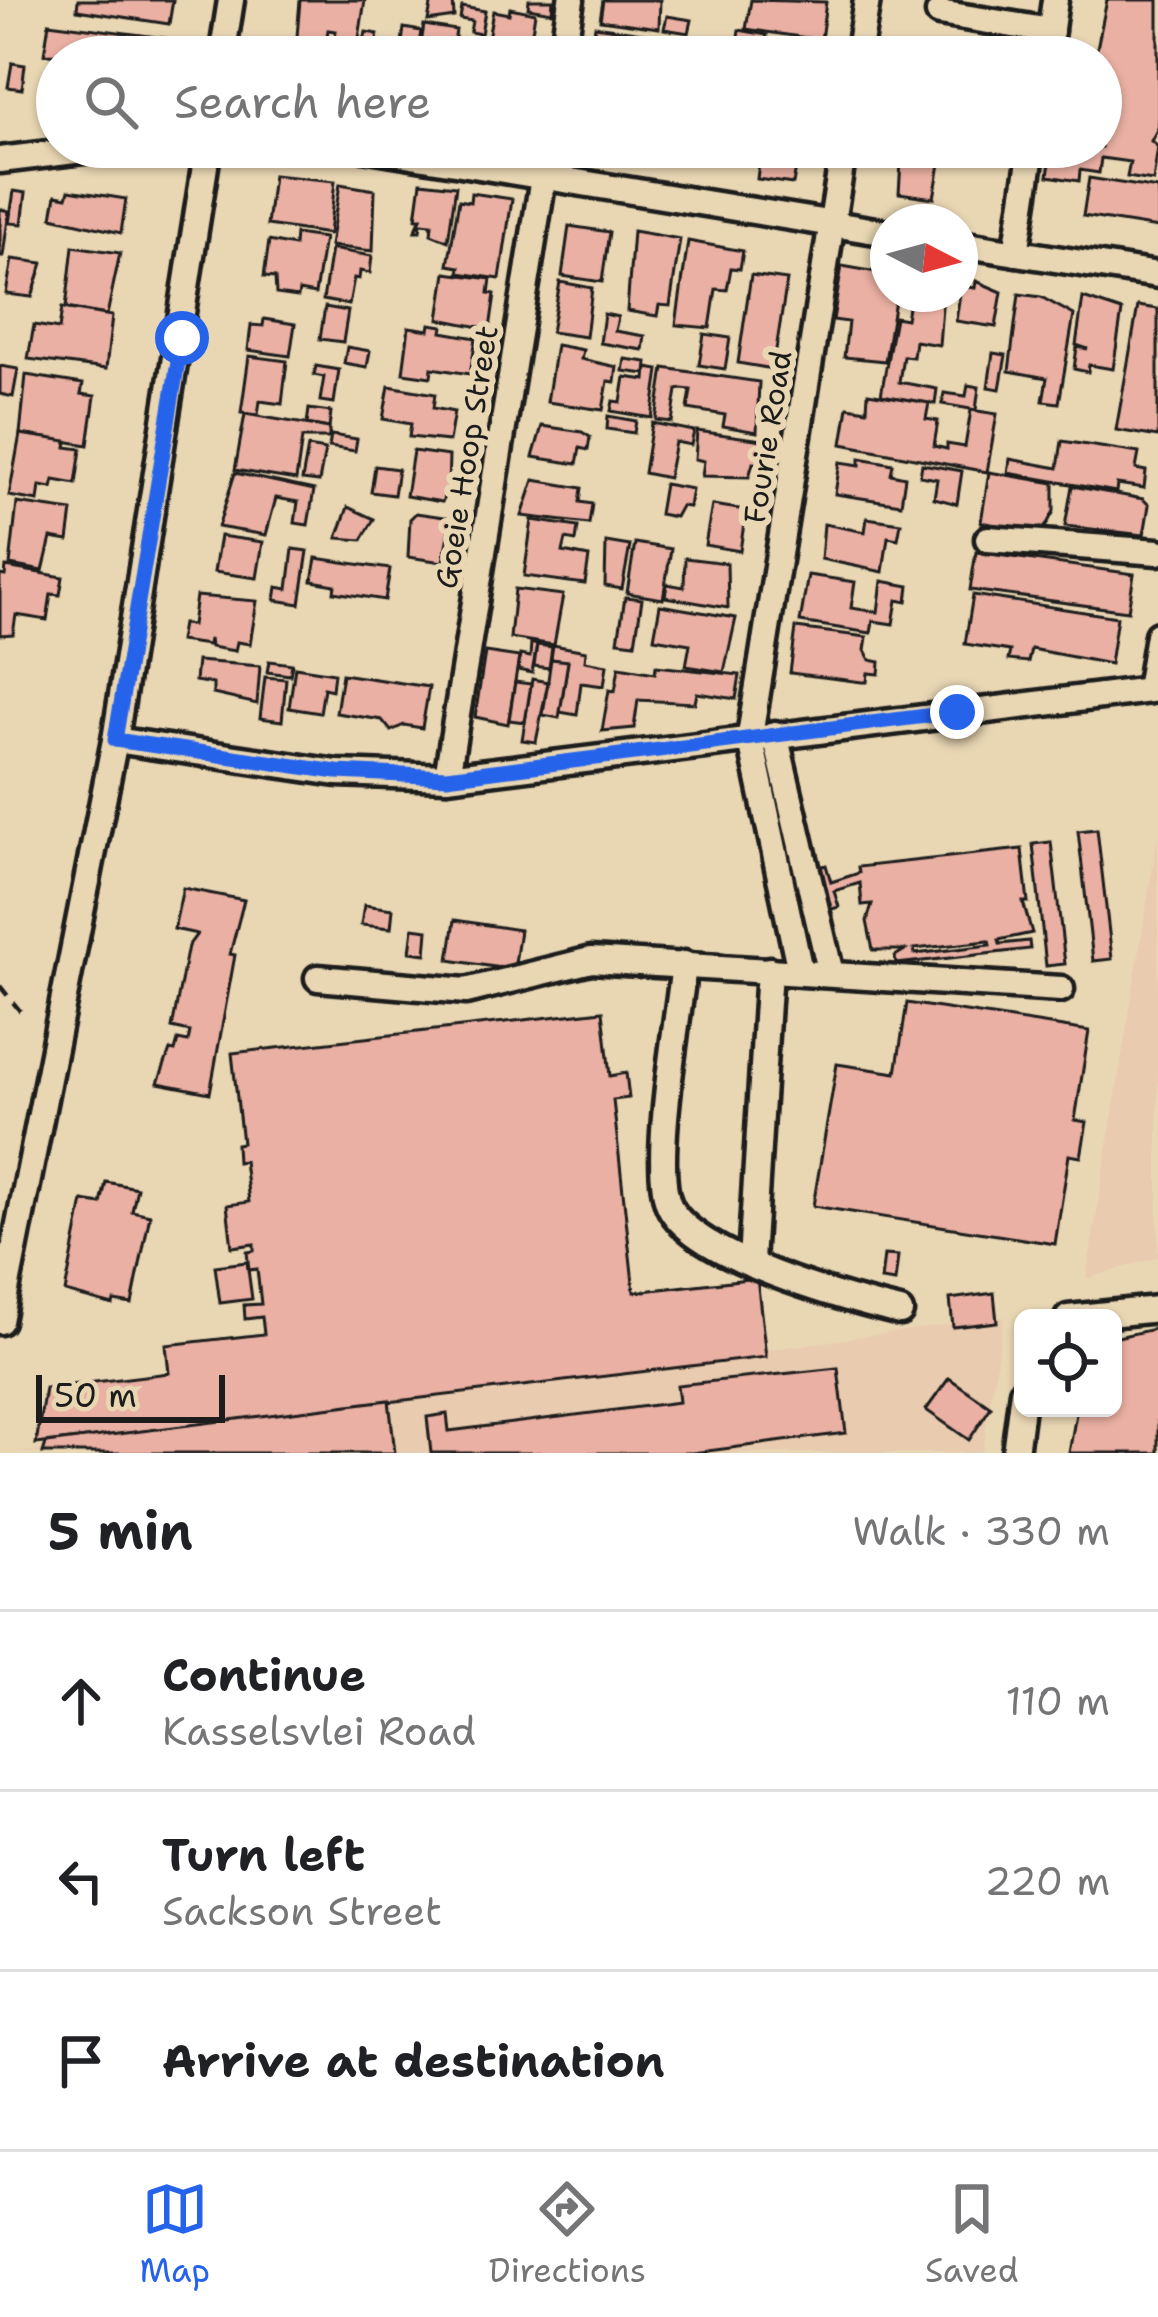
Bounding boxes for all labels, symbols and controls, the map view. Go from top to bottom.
search box [36,36,1122,168]
icon: search [78,69,144,135]
text: Search here [174,72,431,132]
north arrow [870,204,978,312]
route start [155,311,209,365]
street label: Goeie Hoop Street [425,322,508,591]
street label: Fourie Road [734,348,801,526]
route end [930,685,984,739]
map controls [1014,1309,1122,1417]
button: locate [1014,1309,1122,1417]
scale bar [36,1369,225,1422]
text: 50 m [54,1373,137,1418]
text: 5 min [48,1497,193,1565]
text: Walk · 330 m [852,1505,1110,1557]
text: Continue [162,1645,366,1705]
icon: ahead [48,1668,114,1734]
text: 110 m [1006,1675,1110,1727]
text: Kasselsvlei Road [162,1705,476,1757]
text: Turn left [162,1825,365,1885]
icon: left [48,1848,114,1914]
text: 220 m [984,1855,1110,1907]
text: Sackson Street [162,1885,442,1937]
icon: arrive [48,2028,114,2094]
text: Arrive at destination [162,2031,665,2091]
tab: Map [139,2176,210,2293]
tab: Directions [489,2176,646,2293]
tab: Saved [925,2176,1019,2293]

